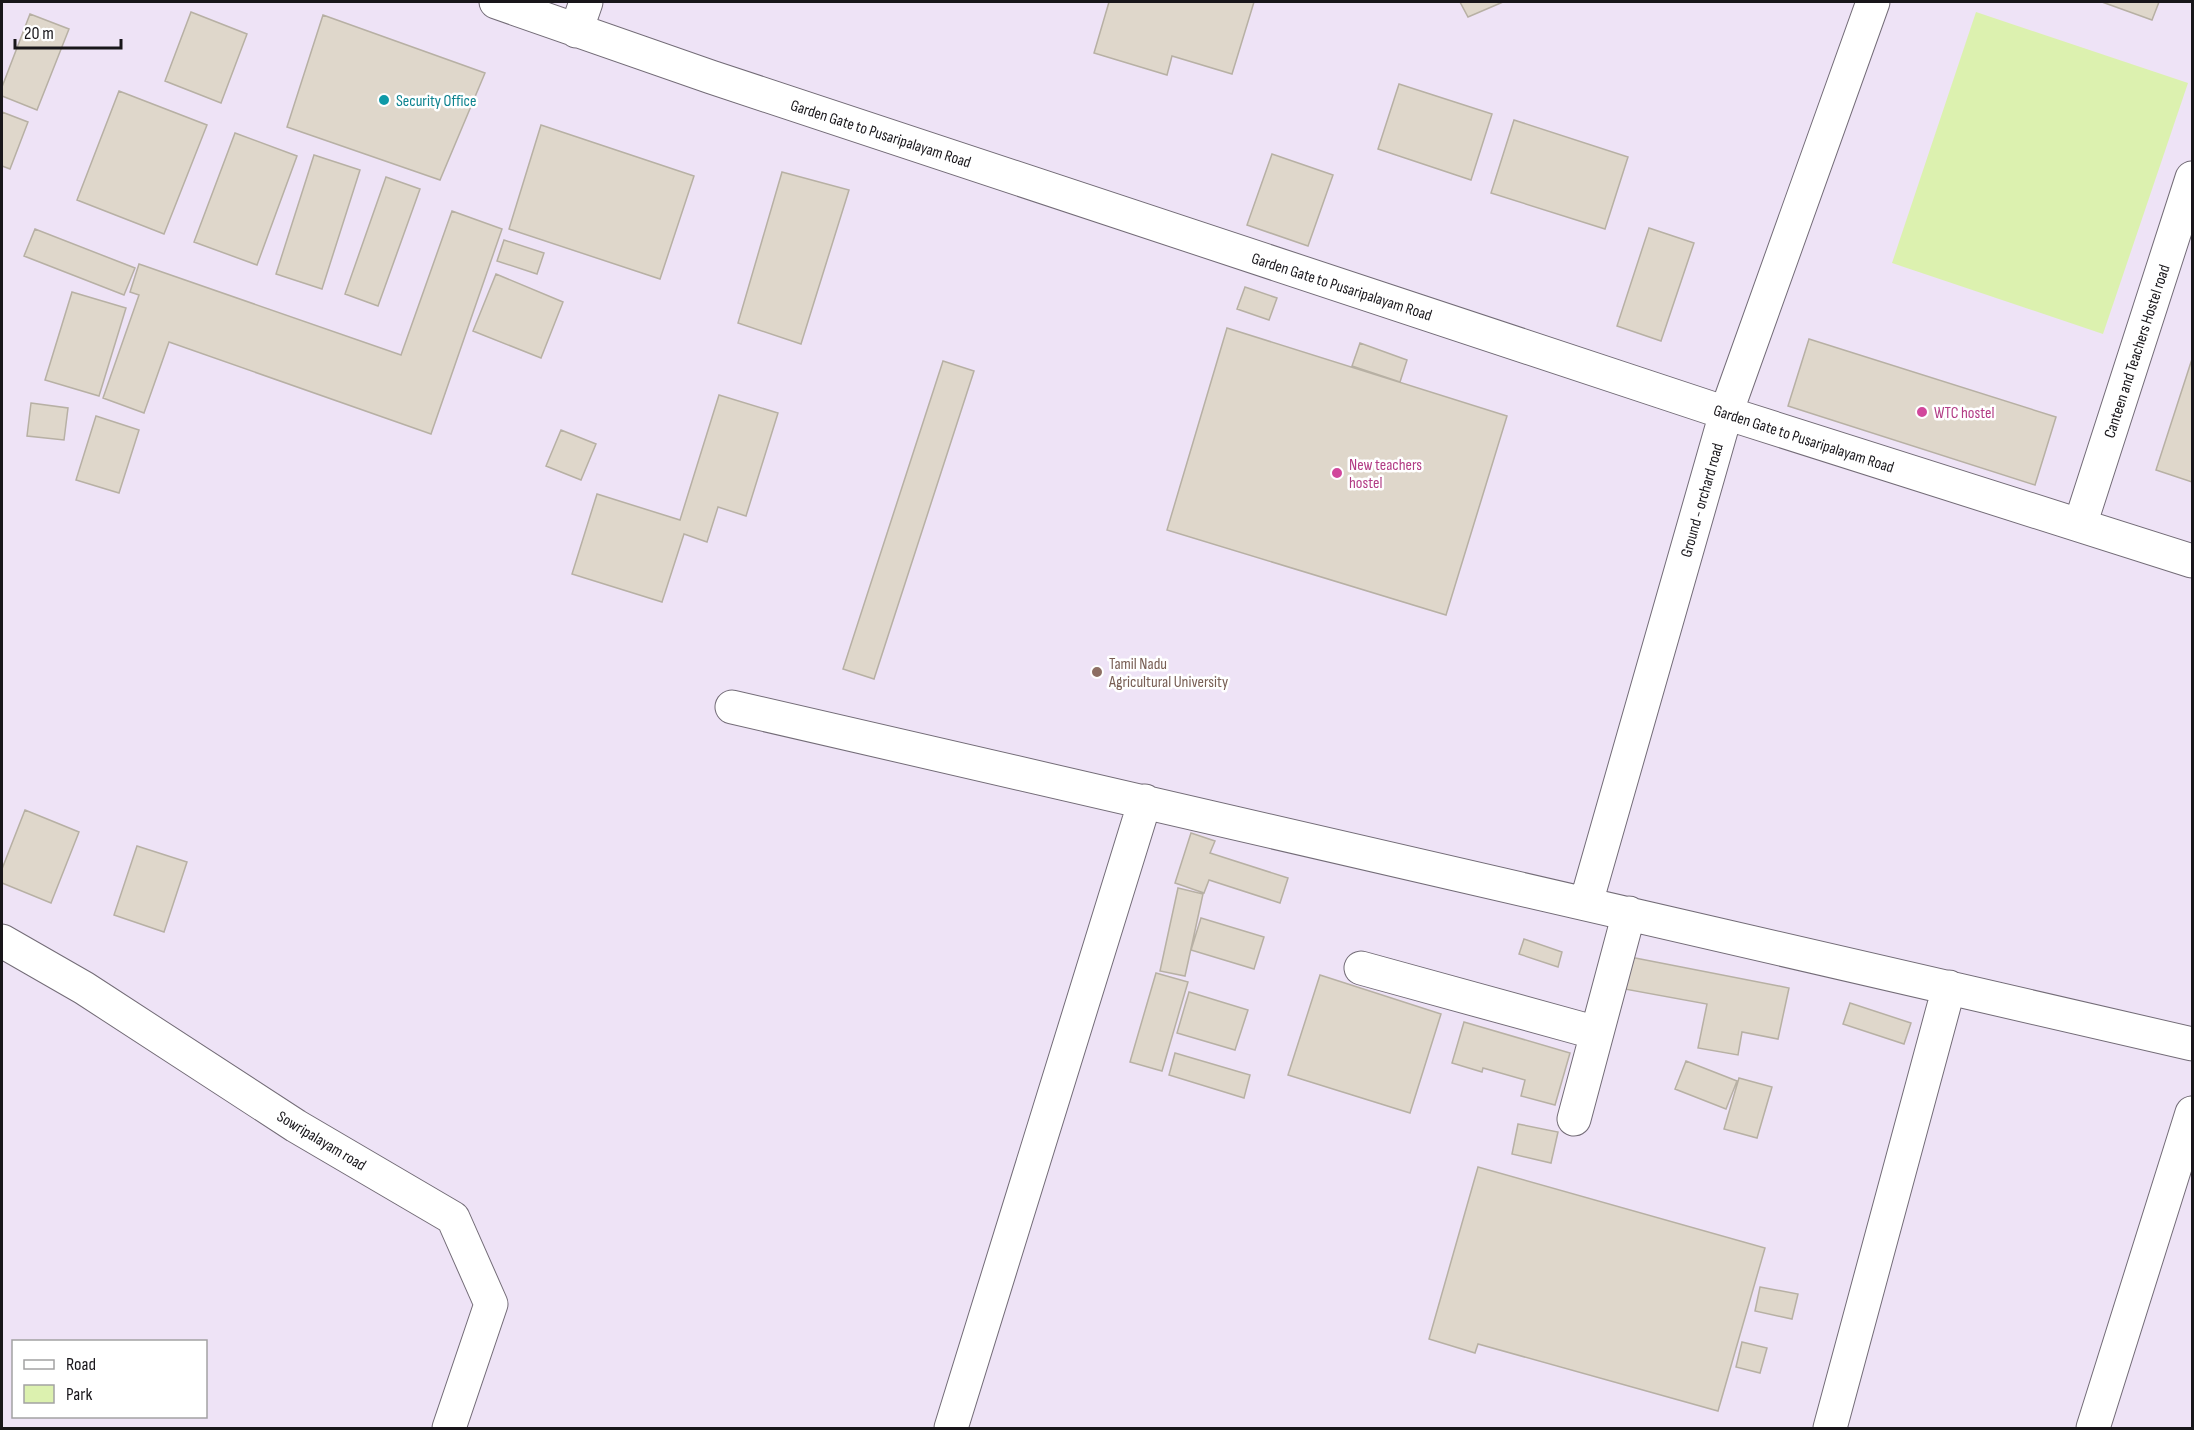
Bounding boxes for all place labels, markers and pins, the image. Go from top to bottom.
place label: Security Office [396,92,476,111]
marker: Security Office [377,93,391,107]
place label: WTC hostel [1934,404,1994,423]
marker: WTC hostel [1915,405,1929,419]
place label: New teachers hostel [1349,456,1422,493]
marker: New teachers hostel [1330,466,1344,480]
place label: Tamil Nadu Agricultural University [1108,655,1228,692]
marker: Tamil Nadu Agricultural University [1090,665,1104,679]

